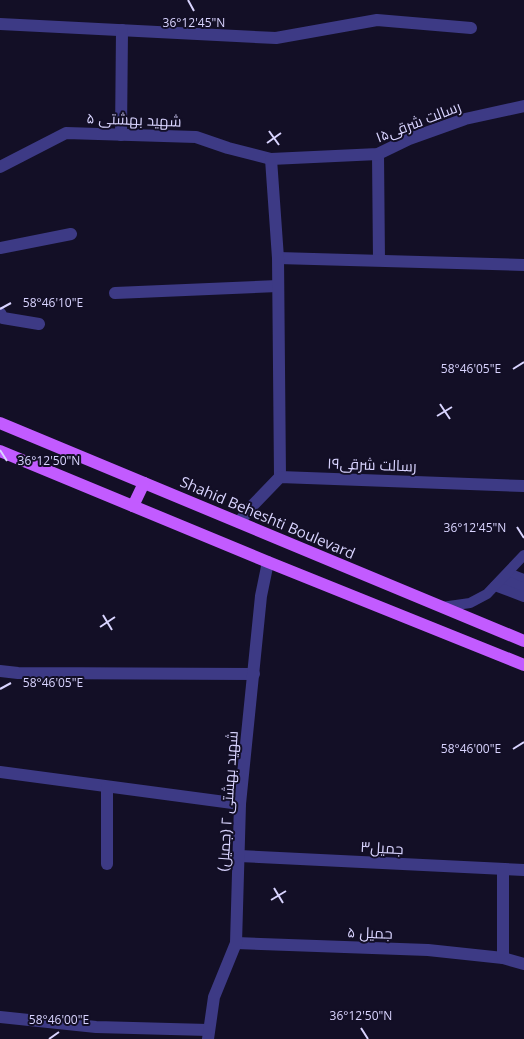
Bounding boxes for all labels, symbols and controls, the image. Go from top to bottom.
text: 36°12'45"N [163,14,225,31]
street label: رسالت شرقی۱۵ [372,96,464,147]
street label: شهید بهشتی ۵ [86,107,182,132]
text: 58°46'10"E [23,294,83,311]
text: 58°46'05"E [441,360,501,377]
text: 36°12'50"N [18,452,80,469]
street label: رسالت شرقی۱۹ [327,452,417,477]
street label: Shahid Beheshti Boulevard [177,471,359,563]
text: 36°12'45"N [444,519,506,536]
text: 58°46'05"E [23,674,83,691]
street label: شهید بهشتی ۲ (جمیل) [212,730,243,872]
text: 58°46'00"E [441,740,501,757]
street label: جمیل۳ [360,836,404,859]
street label: جمیل ۵ [347,921,393,944]
text: 36°12'50"N [330,1007,392,1024]
text: 58°46'00"E [29,1011,89,1028]

